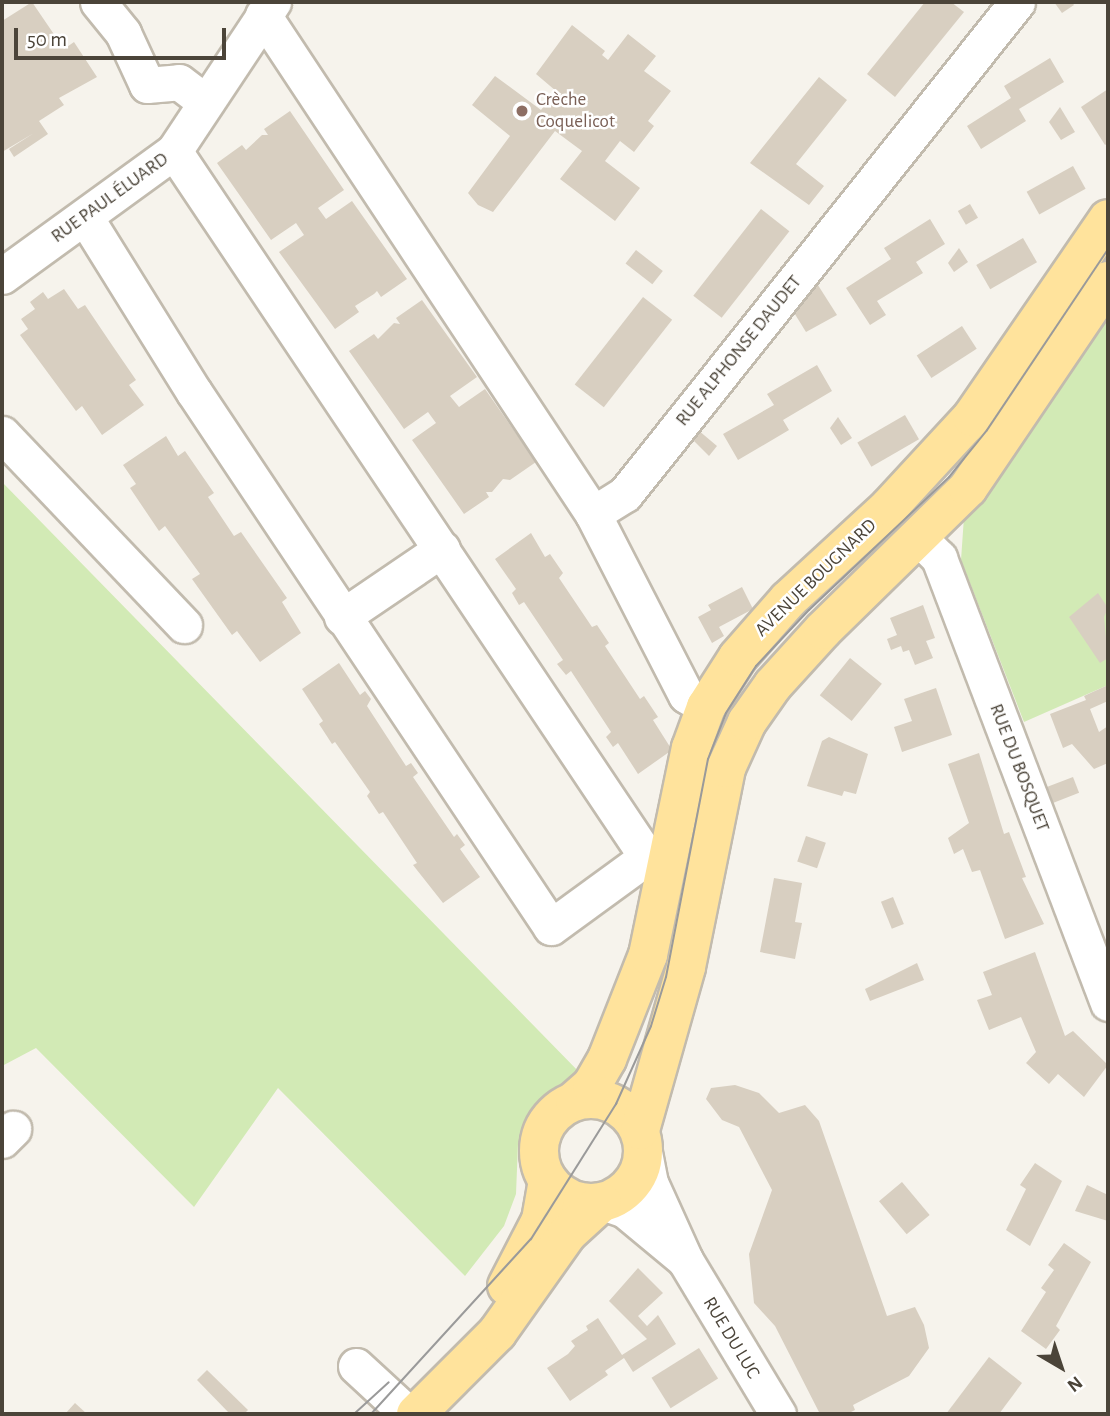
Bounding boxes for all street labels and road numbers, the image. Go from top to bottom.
street label: RUE PAUL ÉLUARD [47,148,173,248]
street label: RUE ALPHONSE DAUDET [671,271,807,431]
street label: AVENUE BOUGNARD [751,514,881,642]
street label: RUE DU BOSQUET [984,701,1054,835]
street label: RUE DU LUC [698,1293,764,1383]

